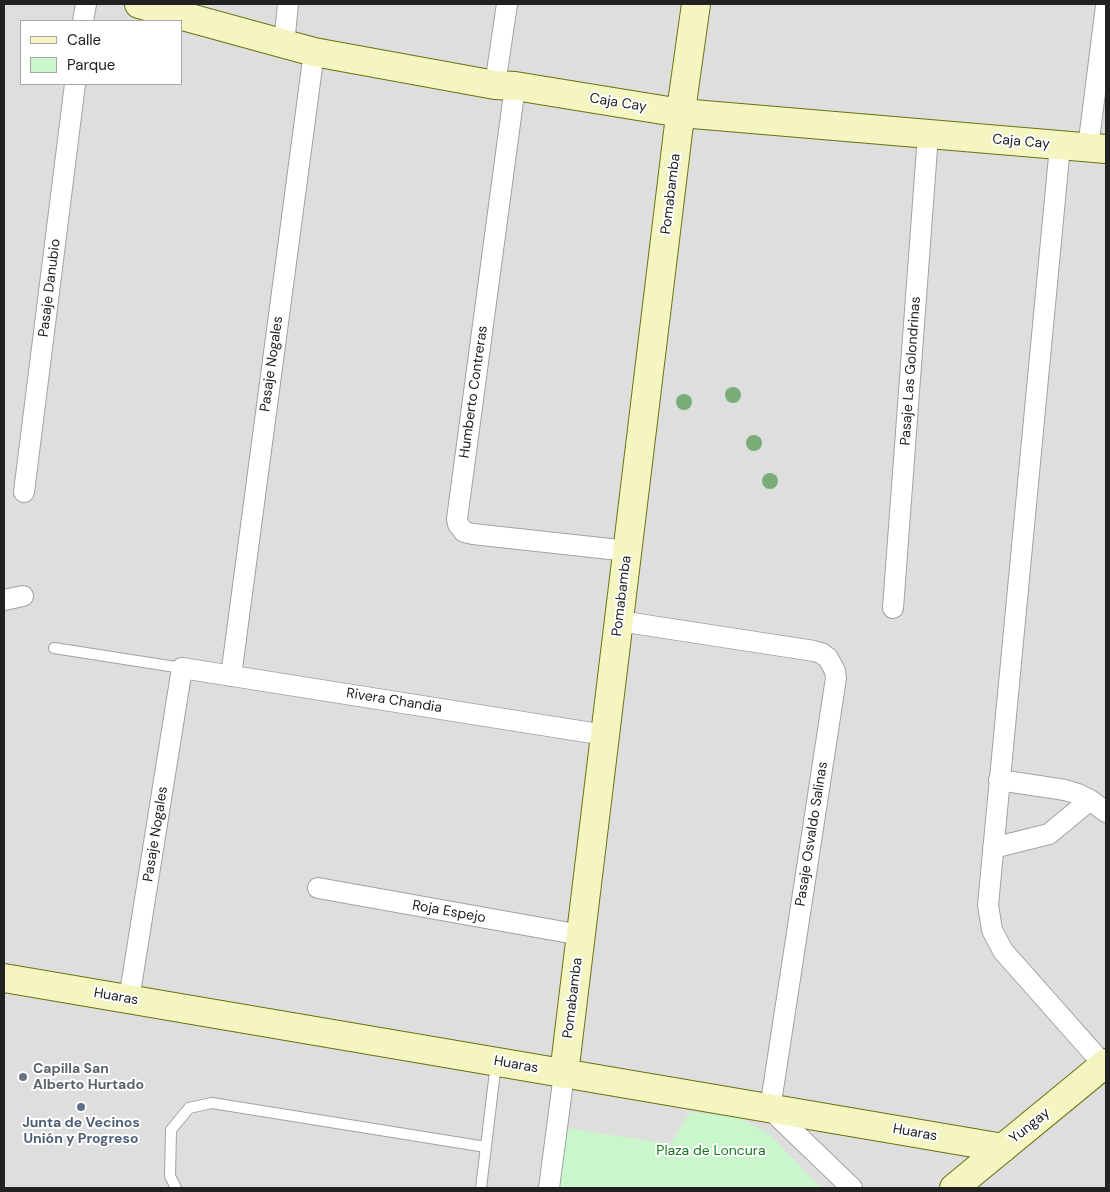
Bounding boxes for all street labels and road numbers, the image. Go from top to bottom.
street label: Caja Cay [588,90,648,116]
street label: Caja Cay [992,131,1050,153]
street label: Pomabamba [658,153,684,235]
street label: Pasaje Danubio [36,238,64,338]
street label: Pasaje Las Golondrinas [897,296,925,446]
street label: Pasaje Nogales [257,315,287,413]
street label: Humberto Contreras [456,325,492,459]
street label: Pomabamba [609,555,635,637]
street label: Rivera Chandia [345,685,443,717]
street label: Pasaje Osvaldo Salinas [792,761,832,907]
street label: Pasaje Nogales [140,785,172,883]
street label: Roja Espejo [411,897,487,927]
street label: Pomabamba [560,957,586,1039]
street label: Huaras [92,985,140,1009]
street label: Huaras [492,1053,540,1077]
street label: Yungay [1007,1105,1053,1147]
street label: Huaras [891,1121,939,1145]

